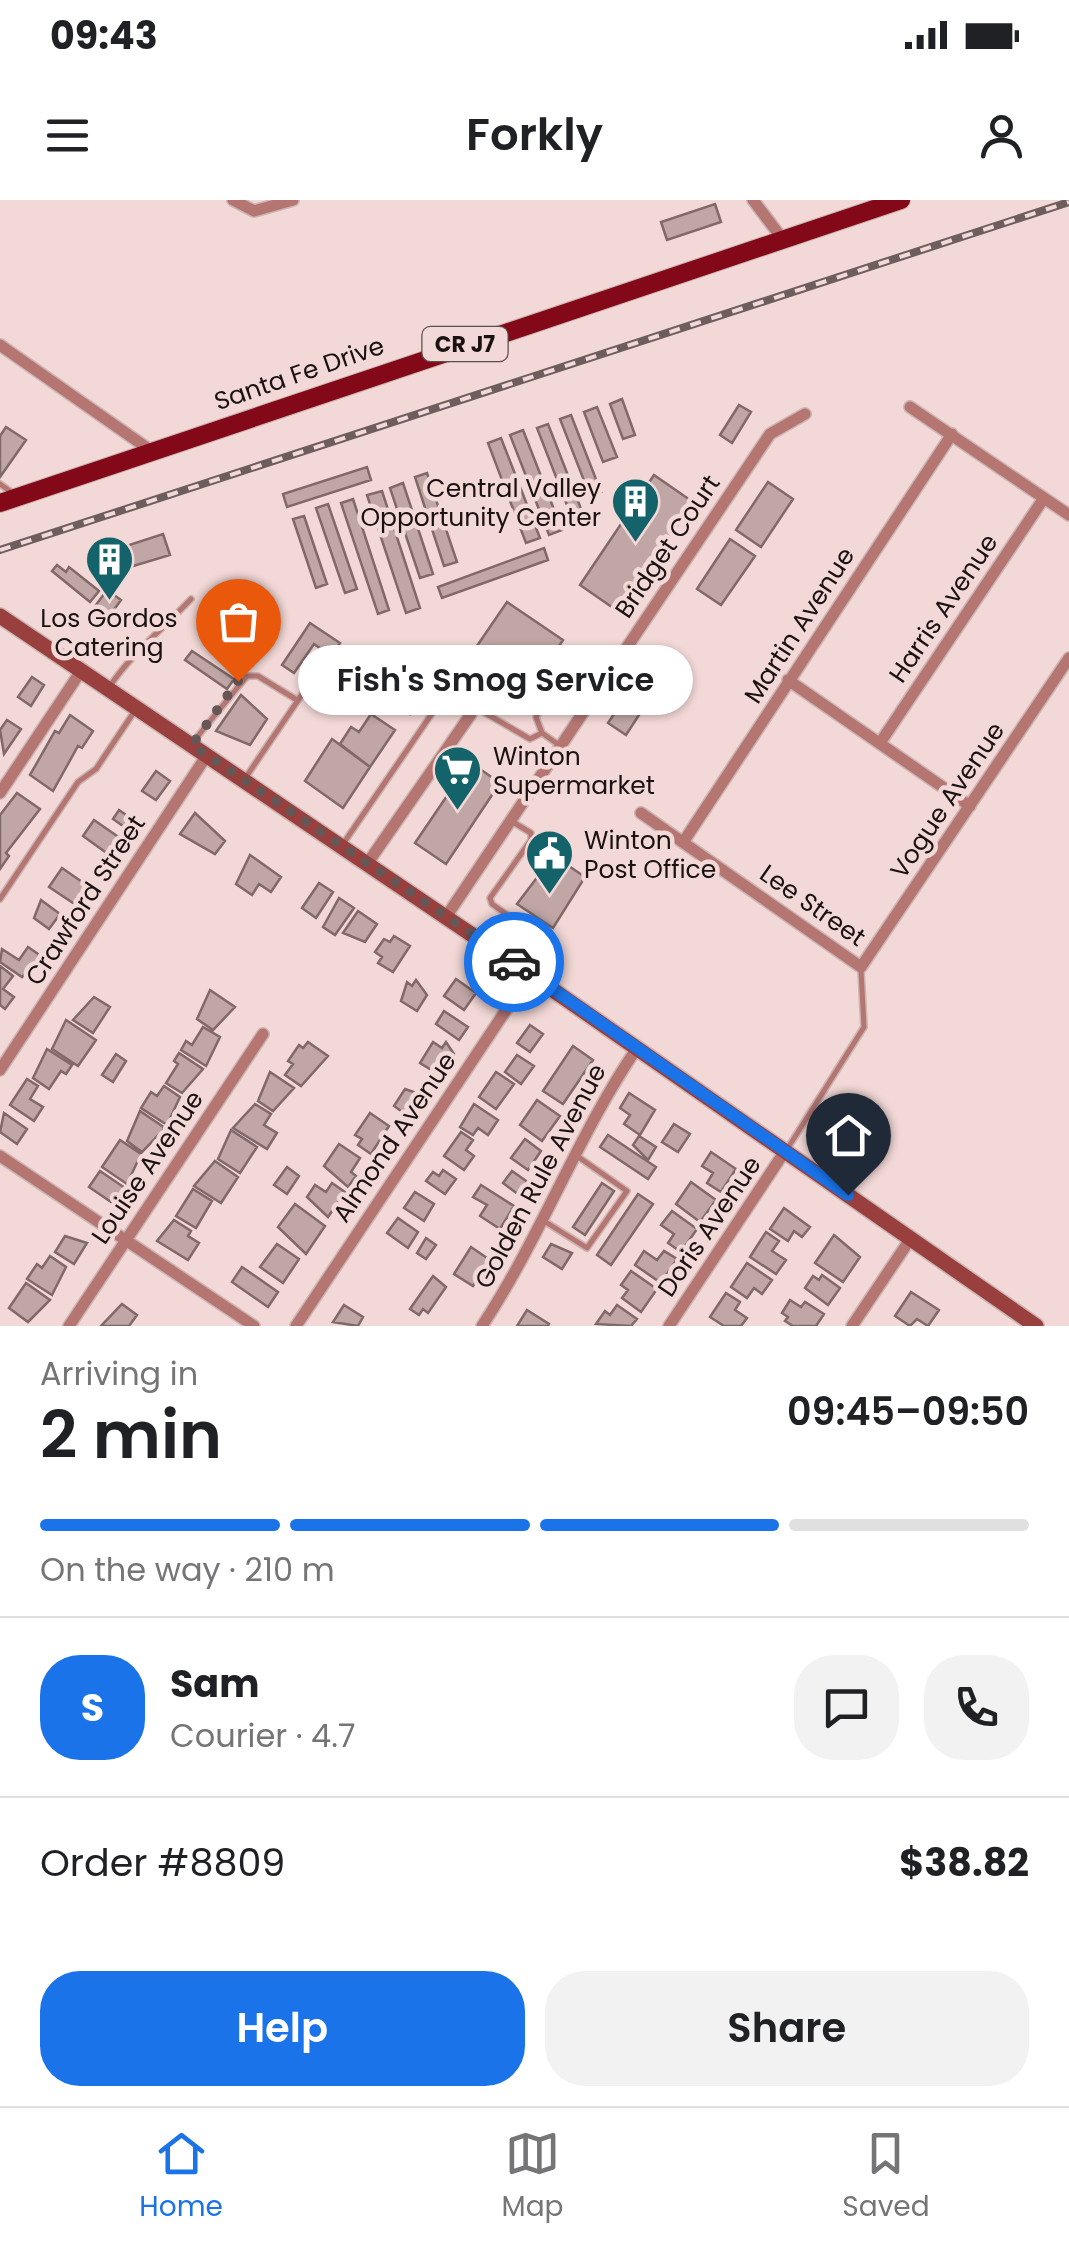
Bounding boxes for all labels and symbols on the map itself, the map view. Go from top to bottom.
road number: CR J7 [422,327,508,361]
street label: Santa Fe Drive [209,328,389,419]
street label: Bridget Court [607,468,728,625]
place label: Central Valley Opportunity Center [360,471,601,535]
building icon: Central Valley Opportunity Center [610,476,662,544]
street label: Harris Avenue [881,527,1006,690]
building icon: Los Gordos Catering [83,534,135,602]
street label: Martin Avenue [736,540,863,710]
pin [196,579,281,682]
place label: Los Gordos Catering [40,601,178,665]
callout: Fish's Smog Service [298,646,693,716]
street label: Vogue Avenue [882,715,1013,885]
place label: Winton Supermarket [493,739,655,803]
supermarket icon: Winton Supermarket [432,744,484,812]
street label: Crawford Street [17,808,154,992]
place label: Winton Post Office [584,823,716,887]
public building icon: Winton Post Office [523,828,575,896]
street label: Lee Street [753,856,873,955]
courier [464,912,564,1012]
street label: Almond Avenue [324,1045,464,1229]
street label: Golden Rule Avenue [466,1058,615,1295]
street label: Louise Avenue [83,1084,212,1251]
pin [806,1093,891,1196]
street label: Doris Avenue [649,1149,769,1304]

